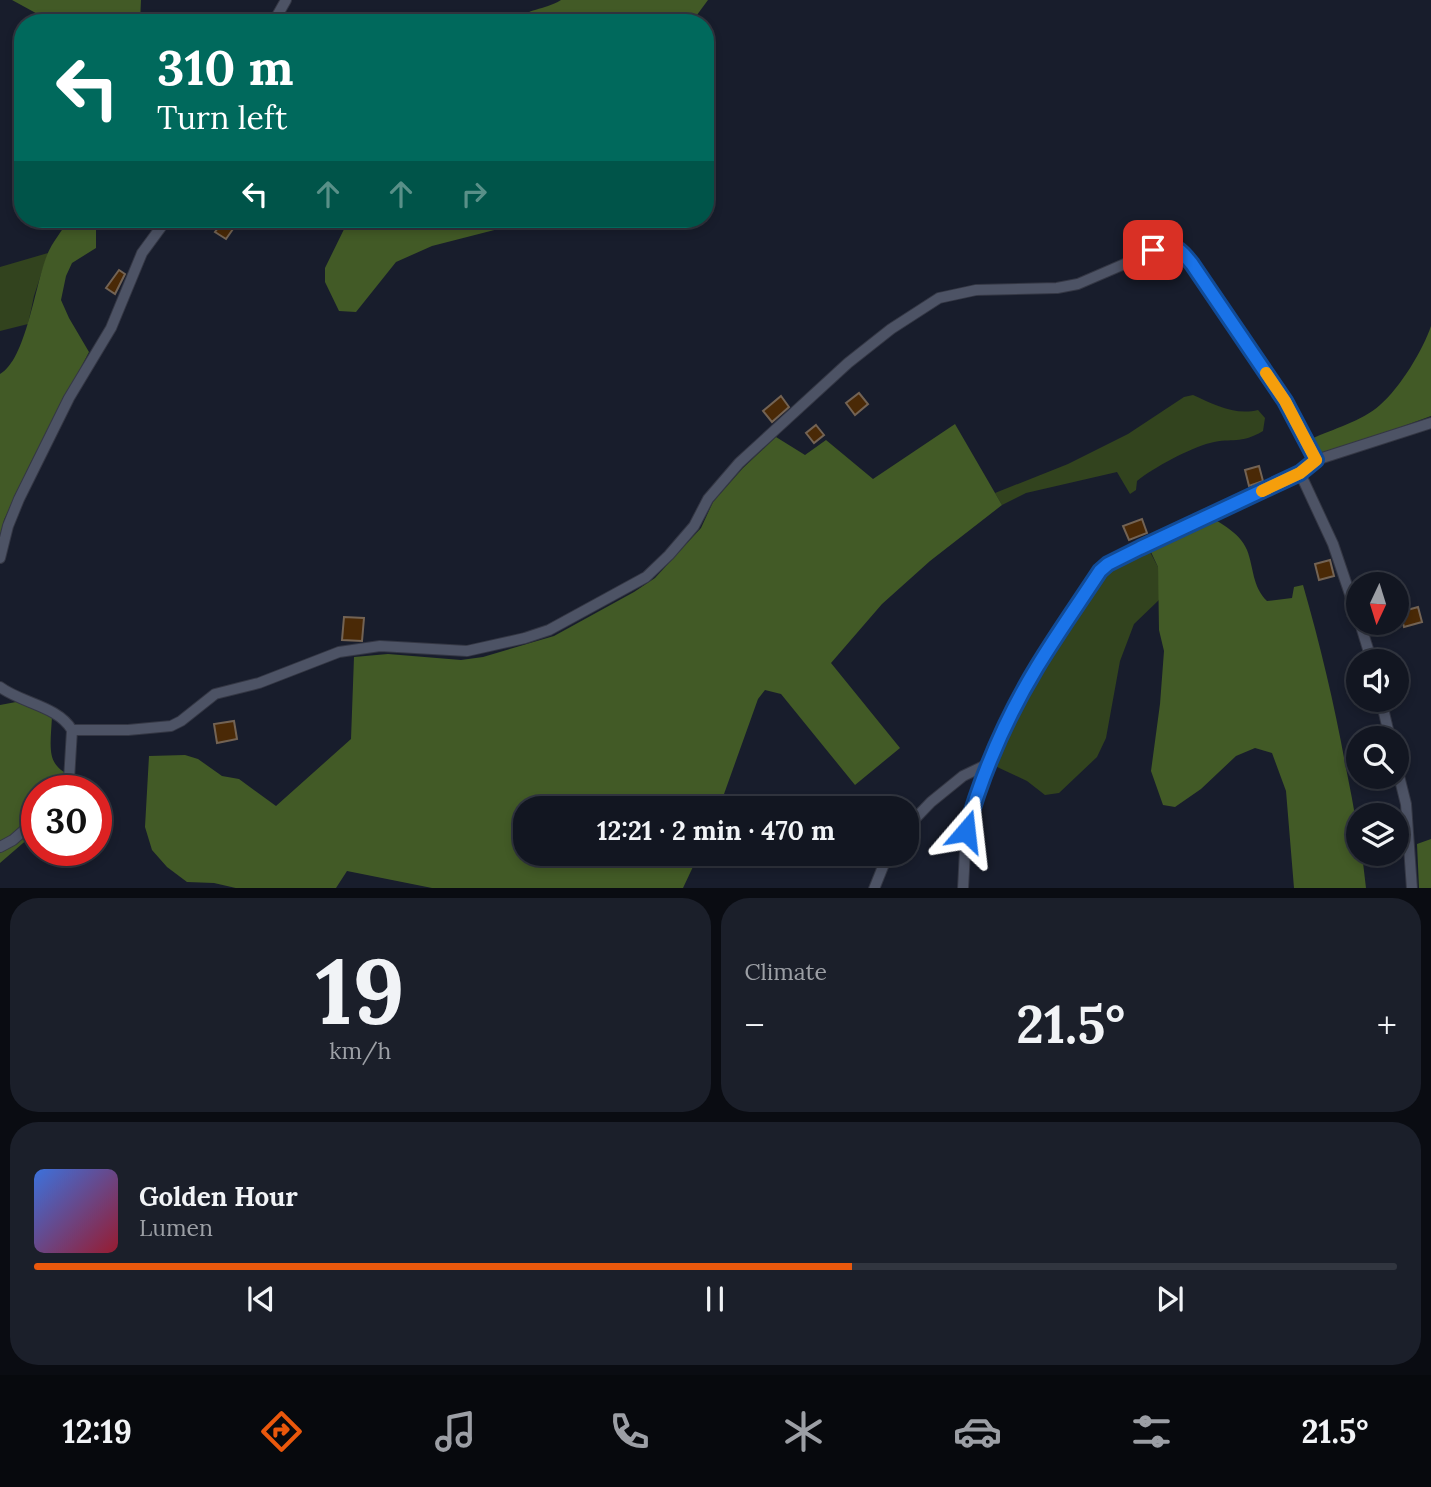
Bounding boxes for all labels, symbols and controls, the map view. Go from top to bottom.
text: 310 m [157,36,293,98]
icon: left [42,42,133,133]
text: Turn left [157,97,287,138]
icon: left [236,175,274,213]
icon: ahead [309,175,347,213]
icon: ahead [382,175,420,213]
icon: right [455,175,493,213]
pin [1123,220,1183,280]
icon: arrive [1134,231,1172,269]
north arrow [1346,572,1409,635]
map controls [1346,572,1409,866]
button: sound [1346,649,1409,712]
button: search [1346,726,1409,789]
speed limit sign: 30 [21,775,112,866]
position arrow [929,794,1003,868]
button: layers [1346,803,1409,866]
text: 12:21 · 2 min · 470 m [597,814,835,847]
text: 19 [316,932,405,1049]
text: Climate [745,957,827,986]
text: 21.5° [1016,991,1125,1057]
text: − [745,1001,765,1049]
text: + [1377,1001,1397,1049]
text: km/h [329,1036,391,1065]
text: Golden Hour [139,1180,298,1213]
text: Lumen [139,1213,213,1242]
icon: previous [242,1280,280,1318]
icon: pause [696,1280,734,1318]
icon: next [1151,1280,1189,1318]
icon: directions [257,1407,306,1456]
icon: music [431,1407,480,1456]
icon: phone [605,1407,654,1456]
icon: climate [779,1407,828,1456]
icon: car [953,1407,1002,1456]
icon: filters [1127,1407,1176,1456]
text: 12:19 [63,1411,132,1452]
text: 21.5° [1301,1411,1368,1452]

